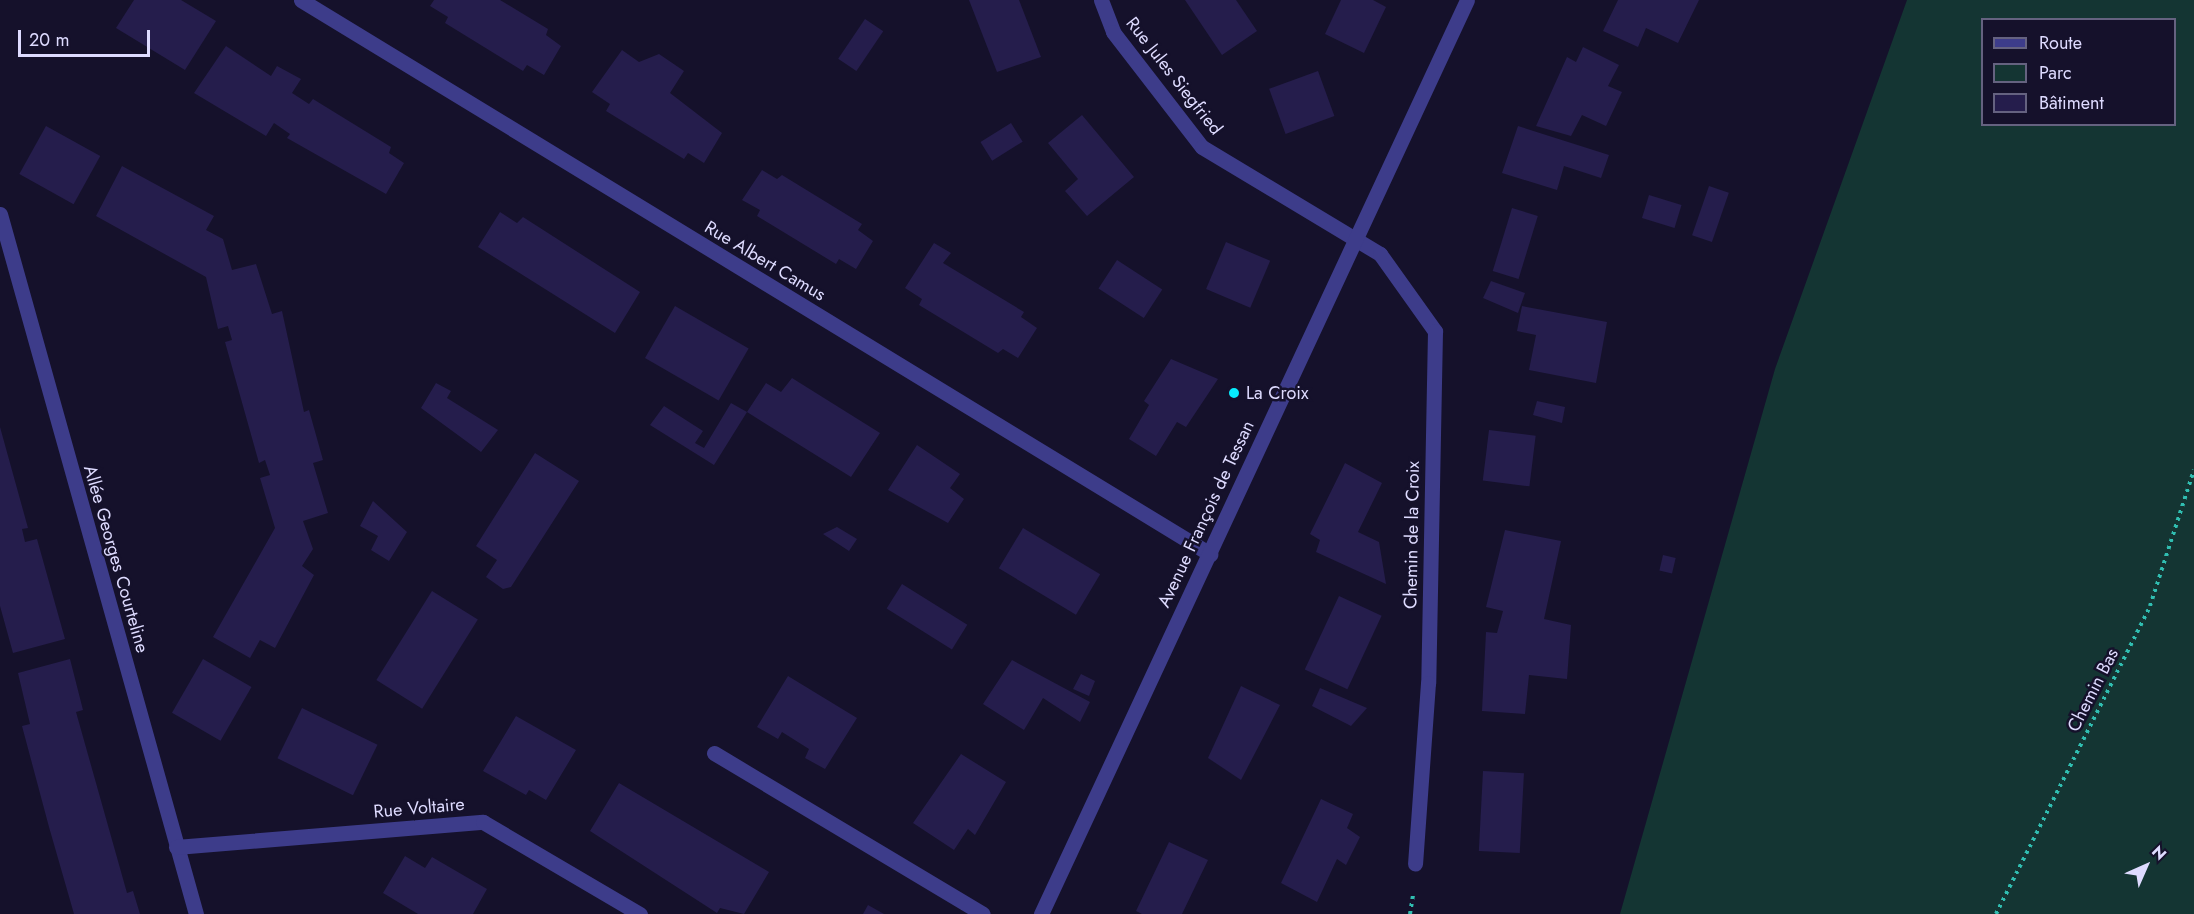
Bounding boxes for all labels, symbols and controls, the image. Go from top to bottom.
street label: Rue Jules Siegfried [1121,13,1227,139]
scale bar [21,18,153,56]
legend [1981,18,2176,126]
text: 20 m [29,27,69,53]
text: Route [2039,30,2082,56]
text: Parc [2039,60,2072,86]
text: Bâtiment [2039,90,2104,116]
street label: Rue Albert Camus [701,216,829,306]
place label: La Croix [1246,382,1308,404]
marker: La Croix [1227,386,1241,400]
street label: Avenue François de Tessan [1153,417,1259,611]
street label: Chemin de la Croix [1400,461,1424,609]
street label: Allée Georges Courteline [79,463,153,655]
street label: Chemin Bas [2063,645,2123,735]
street label: Rue Voltaire [373,793,465,823]
north arrow [2116,836,2176,896]
text: N [2146,840,2172,866]

